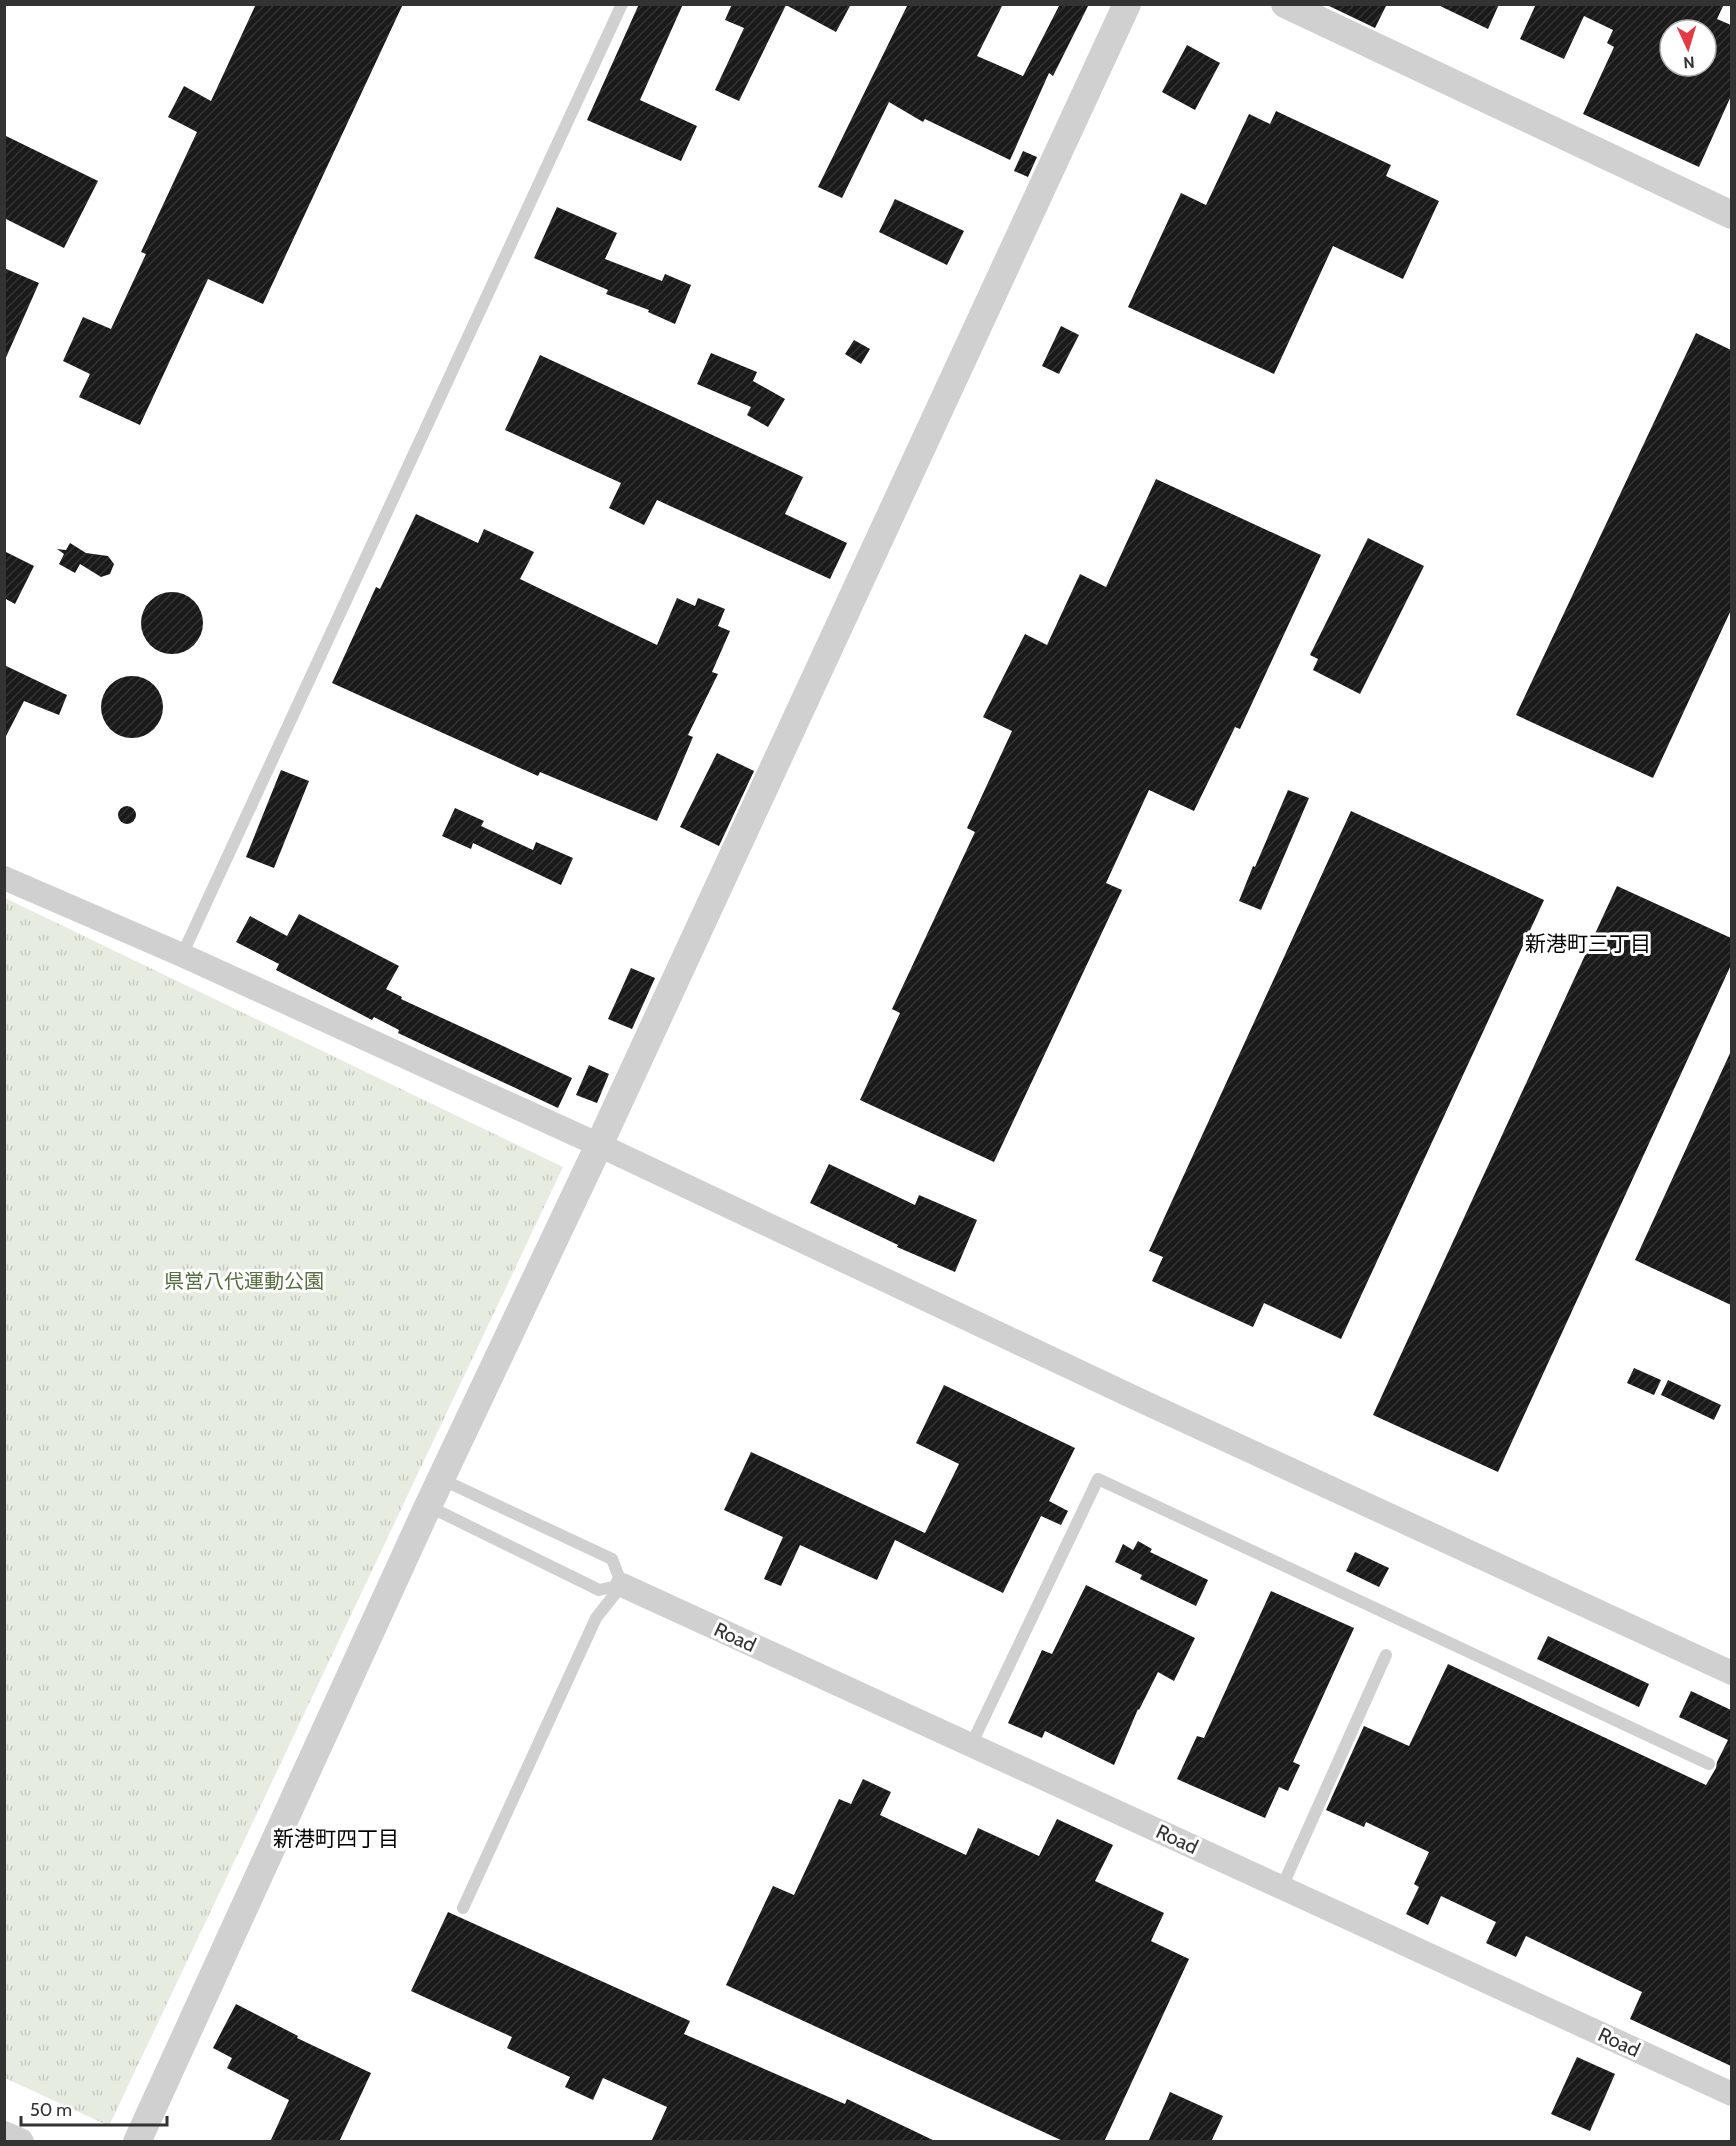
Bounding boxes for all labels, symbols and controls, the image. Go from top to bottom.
north arrow [1658,18,1718,78]
text: N [1683,53,1695,72]
district label: 新港町三丁目 [1525,931,1651,956]
park label: 県営八代運動公園 [164,1269,324,1293]
street label: Road [710,1617,760,1657]
street label: Road [1152,1819,1202,1859]
district label: 新港町四丁目 [273,1826,399,1851]
street label: Road [1594,2022,1644,2062]
scale bar [21,2089,166,2127]
text: 50 m [30,2099,72,2121]

